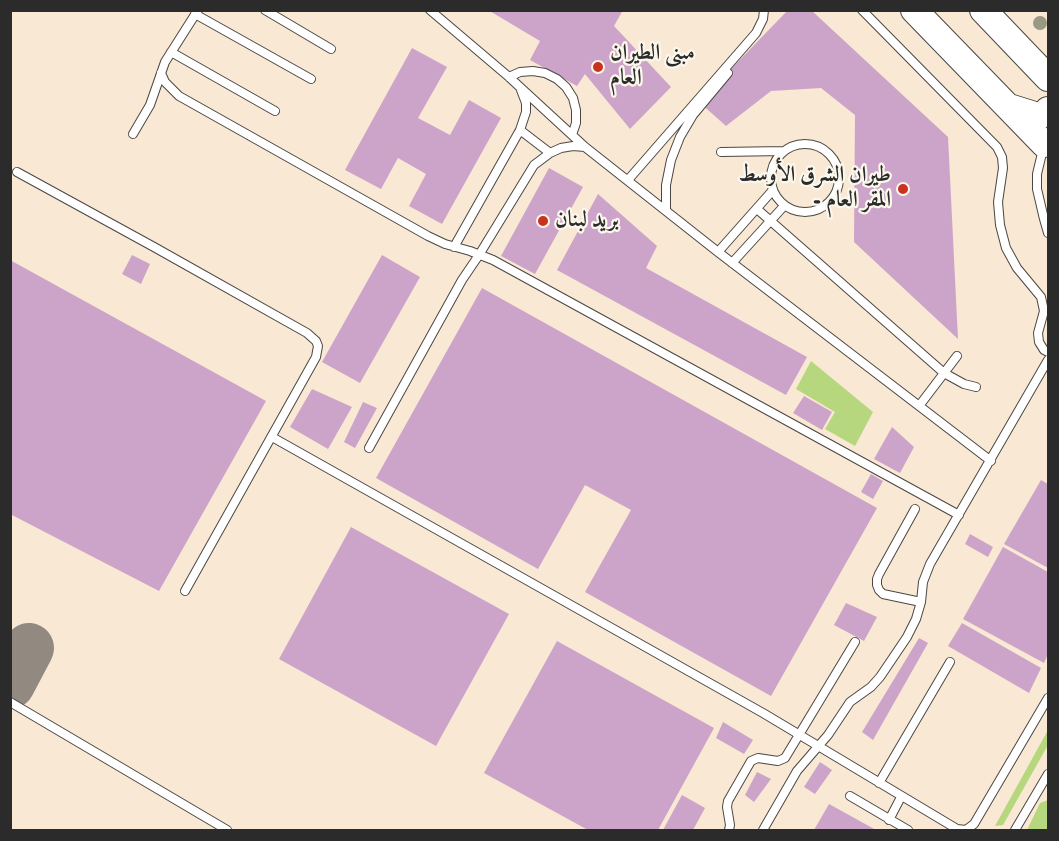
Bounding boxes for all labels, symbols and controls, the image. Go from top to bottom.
place label: مبنى الطيران العام [610,41,695,92]
marker: مبنى الطيران العام [591,60,605,74]
place label: طيران الشرق الأوسط - المقر العام [739,163,891,214]
marker: طيران الشرق الأوسط - المقر العام [896,182,910,196]
place label: بريد لبنان [555,208,619,234]
marker: بريد لبنان [536,214,550,228]

